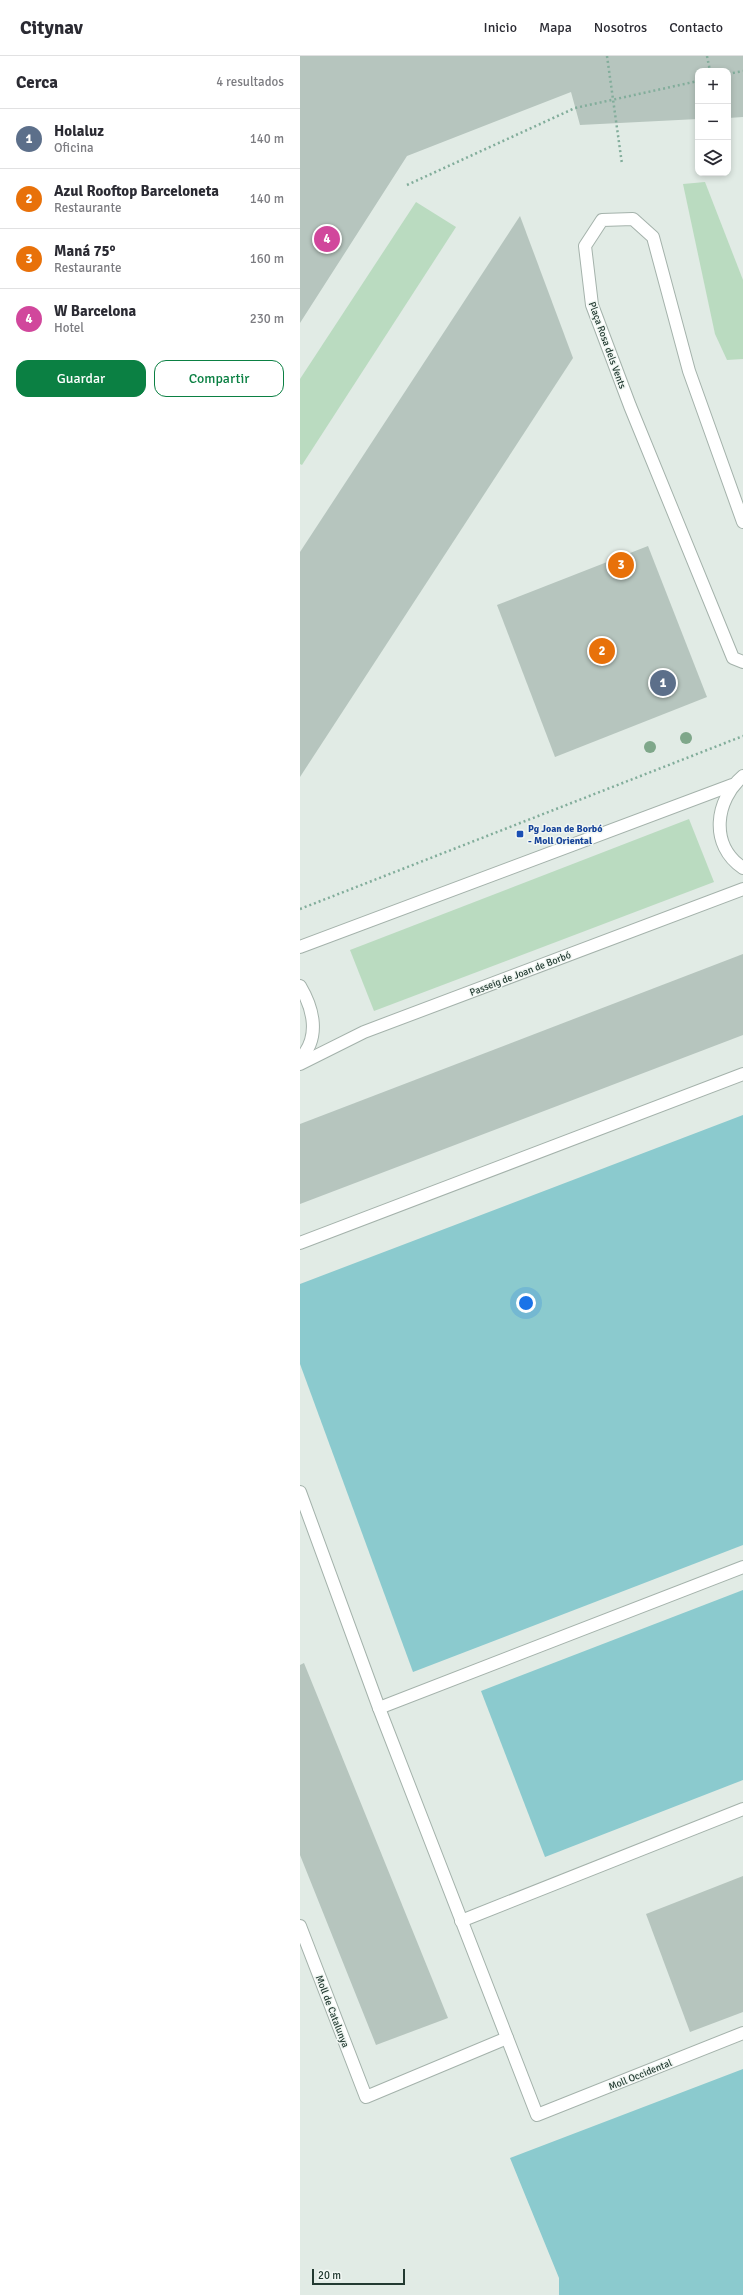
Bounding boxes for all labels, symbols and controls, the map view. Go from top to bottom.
text: Citynav [20,16,83,40]
text: Inicio [484,19,517,36]
text: Mapa [539,19,572,36]
text: Nosotros [594,19,647,36]
text: Contacto [669,19,723,36]
map controls [695,68,731,176]
button: + [695,68,731,104]
text: Cerca [16,72,58,93]
text: 4 resultados [216,74,284,90]
button: − [695,104,731,140]
text: Holaluz [54,122,104,140]
text: 1 [25,131,33,147]
text: 140 m [250,131,284,147]
text: Oficina [54,140,94,156]
button: layers [695,140,731,176]
text: Azul Rooftop Barceloneta [54,182,219,200]
text: 2 [25,191,33,207]
text: 140 m [250,191,284,207]
text: Restaurante [54,200,121,216]
pin: 4 [314,224,340,254]
text: Maná 75° [54,242,116,260]
text: 3 [25,251,33,267]
text: 160 m [250,251,284,267]
text: Restaurante [54,260,121,276]
street label: Plaça Rosa dels Vents [586,300,629,391]
text: W Barcelona [54,302,136,320]
text: 4 [25,311,33,327]
text: 230 m [250,311,284,327]
text: Hotel [54,320,84,336]
button: Guardar [16,360,146,397]
button: Compartir [154,360,284,397]
pin: 3 [608,550,634,580]
pin: 2 [589,636,615,666]
pin: 1 [650,668,676,698]
place label: Pg Joan de Borbó - Moll Oriental [528,823,602,847]
marker: Pg Joan de Borbó - Moll Oriental [515,829,525,839]
street label: Passeig de Joan de Borbó [468,949,573,999]
your location [516,1293,536,1313]
street label: Moll de Catalunya [313,1974,351,2049]
street label: Moll Occidental [607,2057,674,2093]
scale bar [312,2267,405,2286]
text: 20 m [318,2269,341,2282]

